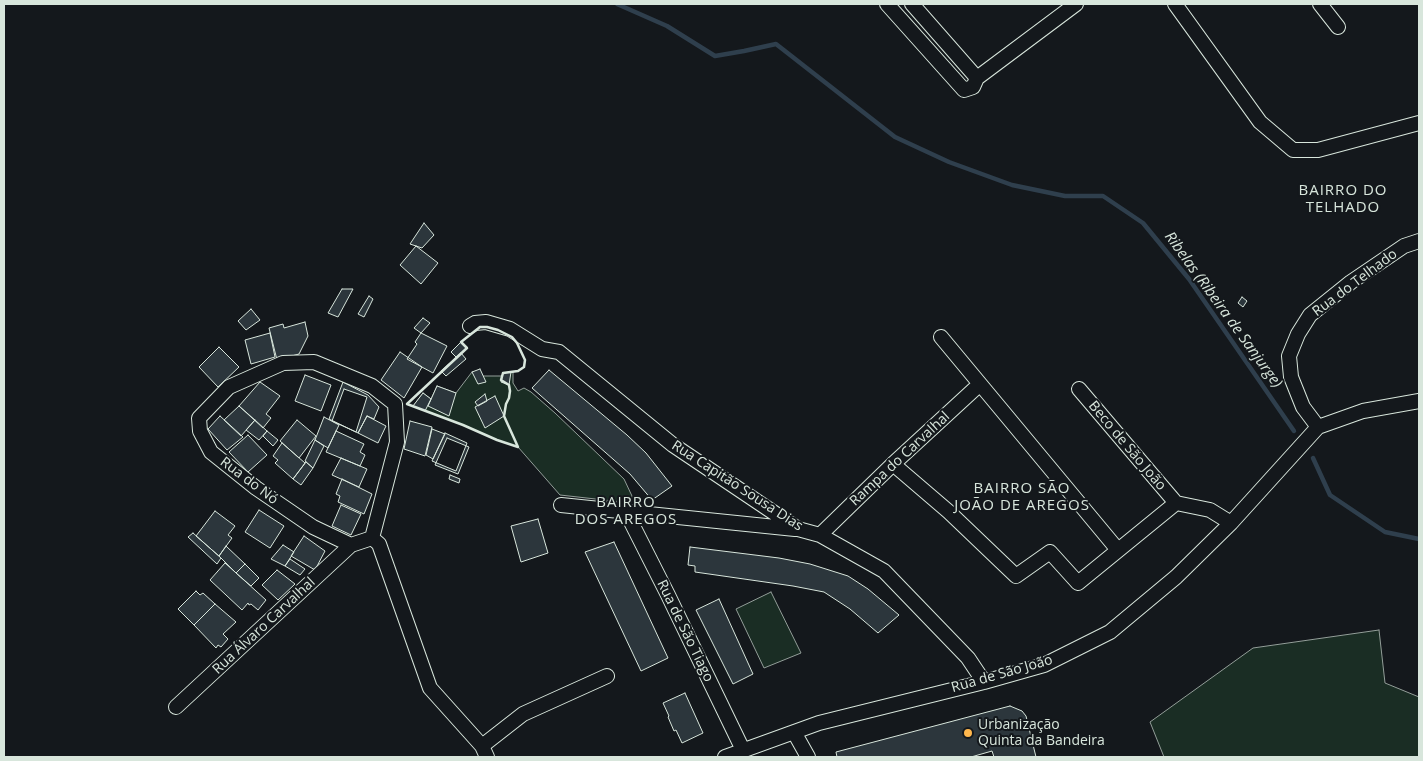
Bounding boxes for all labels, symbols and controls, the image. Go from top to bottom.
district label: BAIRRO DO TELHADO [1297,182,1389,217]
water label: Ribelas (Ribeira de Sanjurge) [1160,228,1286,392]
street label: Rua do Telhado [1309,246,1401,320]
street label: Beco de São João [1085,398,1169,494]
street label: Rampa do Carvalhal [847,408,953,510]
street label: Rua Capitão Sousa Dias [668,437,806,535]
street label: Rua do Nó [217,454,281,508]
district label: BAIRRO SÃO JOÃO DE AREGOS [952,480,1092,515]
district label: BAIRRO DOS AREGOS [573,494,679,529]
street label: Rua Álvaro Carvalhal [209,574,319,678]
street label: Rua de São Tiago [653,577,717,685]
street label: Rua de São João [949,652,1055,696]
place label: Urbanização Quinta da Bandeira [978,717,1105,750]
marker: Urbanização Quinta da Bandeira [962,727,974,739]

